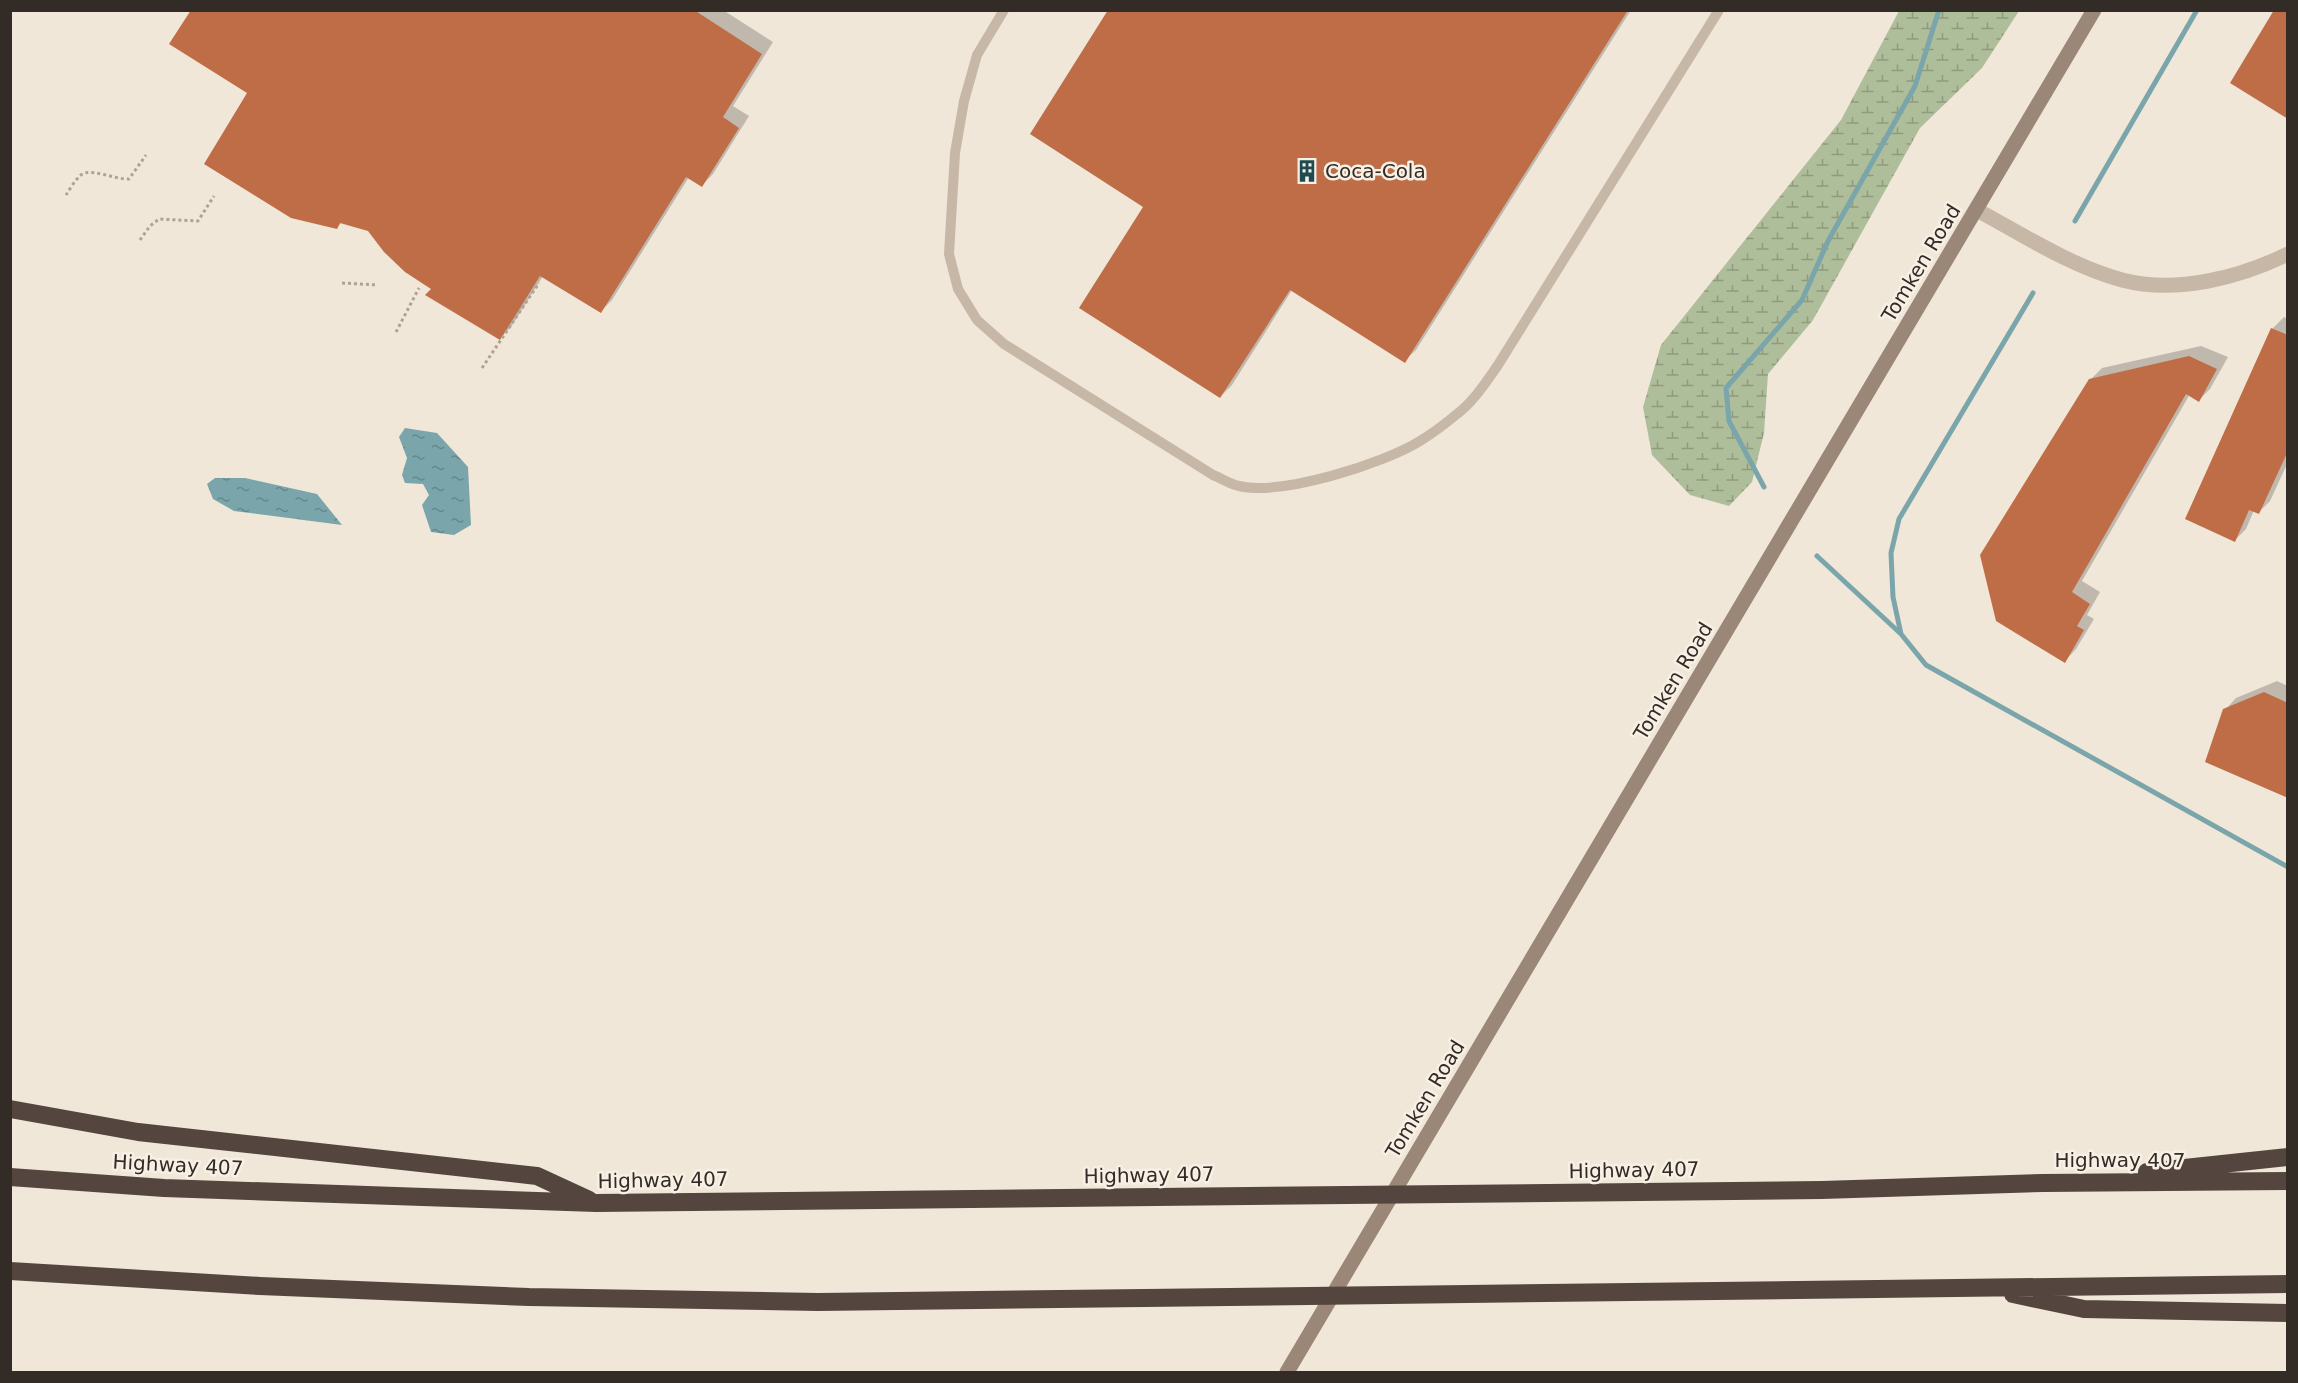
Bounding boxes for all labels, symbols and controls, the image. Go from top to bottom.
building icon: Coca-Cola [1294,158,1320,184]
place label: Coca-Cola [1325,159,1426,183]
street label: Tomken Road [1876,200,1966,327]
street label: Tomken Road [1628,618,1718,745]
street label: Tomken Road [1380,1036,1470,1163]
street label: Highway 407 [2055,1148,2185,1172]
street label: Highway 407 [112,1150,244,1180]
street label: Highway 407 [1568,1157,1700,1183]
street label: Highway 407 [1083,1162,1215,1188]
street label: Highway 407 [597,1167,729,1193]

